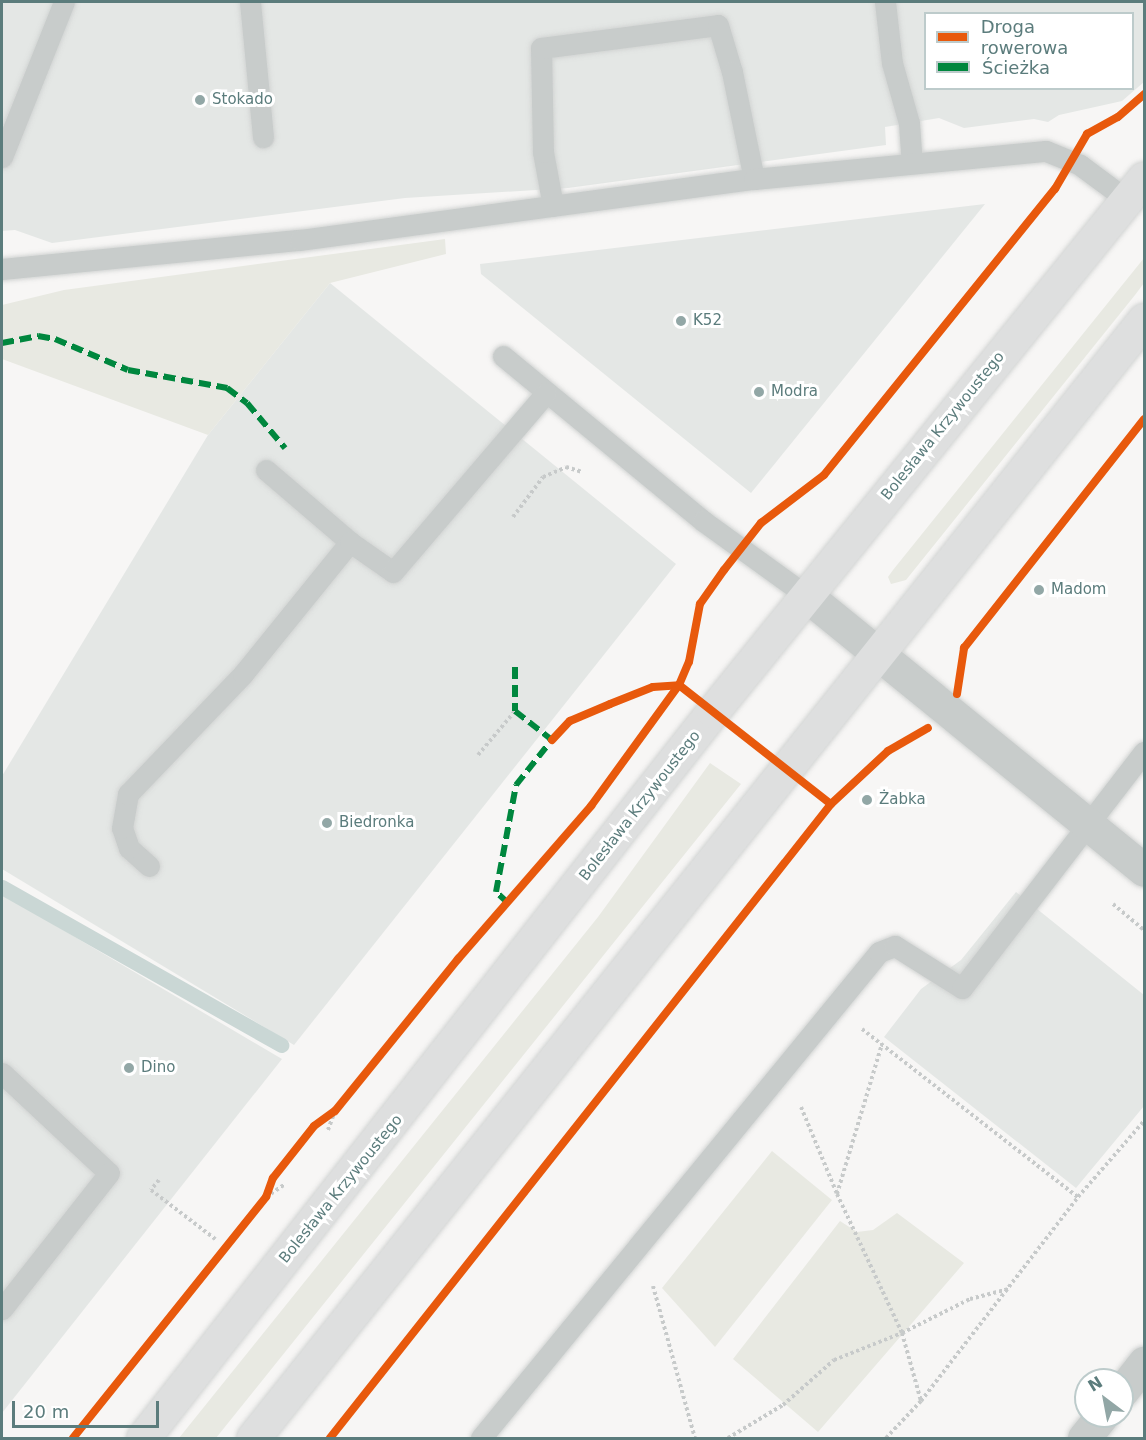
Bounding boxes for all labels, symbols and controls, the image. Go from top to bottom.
legend [924,12,1134,90]
text: Droga rowerowa [981,16,1068,58]
text: Ścieżka [982,57,1050,78]
place label: Stokado [212,91,273,109]
marker: Stokado [193,93,207,107]
place label: K52 [693,312,722,330]
marker: K52 [674,314,688,328]
street label: Bolesława Krzywoustego [878,348,1008,504]
place label: Modra [771,383,818,401]
marker: Modra [752,385,766,399]
place label: Madom [1051,581,1106,599]
marker: Madom [1032,583,1046,597]
street label: Bolesława Krzywoustego [576,727,704,885]
place label: Żabka [879,791,926,809]
marker: Żabka [860,793,874,807]
place label: Biedronka [339,814,414,832]
marker: Biedronka [320,816,334,830]
place label: Dino [141,1059,175,1077]
marker: Dino [122,1061,136,1075]
street label: Bolesława Krzywoustego [276,1111,406,1267]
north arrow [1074,1368,1134,1428]
text: N [1085,1372,1106,1396]
scale bar [15,1389,162,1427]
text: 20 m [23,1401,69,1422]

